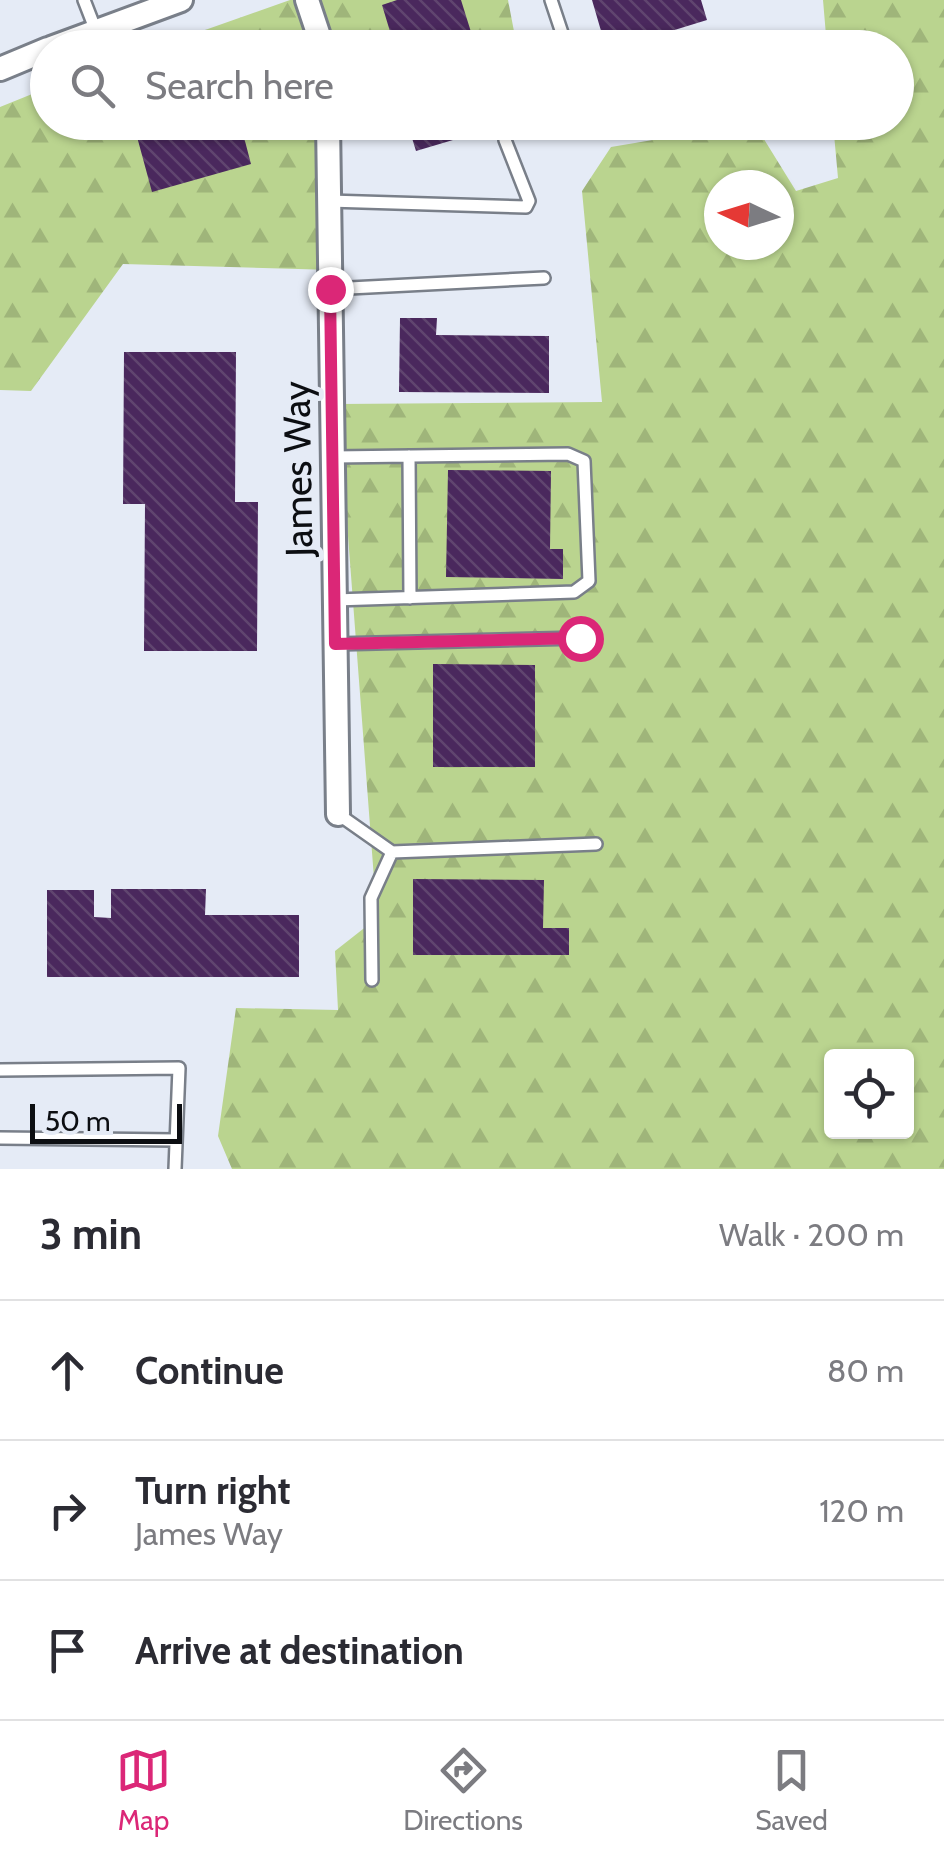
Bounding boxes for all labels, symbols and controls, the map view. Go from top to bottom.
search box [30,30,914,140]
icon: search [65,58,120,113]
text: Search here [145,62,334,109]
north arrow [704,170,794,260]
route end [308,267,354,313]
street label: James Way [272,381,323,558]
route start [558,616,604,662]
map controls [824,1049,914,1139]
button: locate [824,1049,914,1139]
scale bar [30,1099,182,1144]
text: 50 m [45,1104,111,1138]
text: 3 min [40,1208,142,1260]
text: Walk · 200 m [719,1215,904,1254]
icon: ahead [40,1343,95,1398]
text: Continue [135,1347,284,1394]
text: 80 m [827,1351,904,1390]
text: Turn right [135,1467,291,1514]
icon: right [40,1483,95,1538]
text: 120 m [819,1491,904,1530]
text: James Way [135,1514,283,1553]
icon: arrive [40,1623,95,1678]
text: Arrive at destination [135,1627,464,1674]
tab: Map [116,1743,171,1837]
tab: Directions [403,1743,523,1837]
tab: Saved [755,1743,828,1837]

